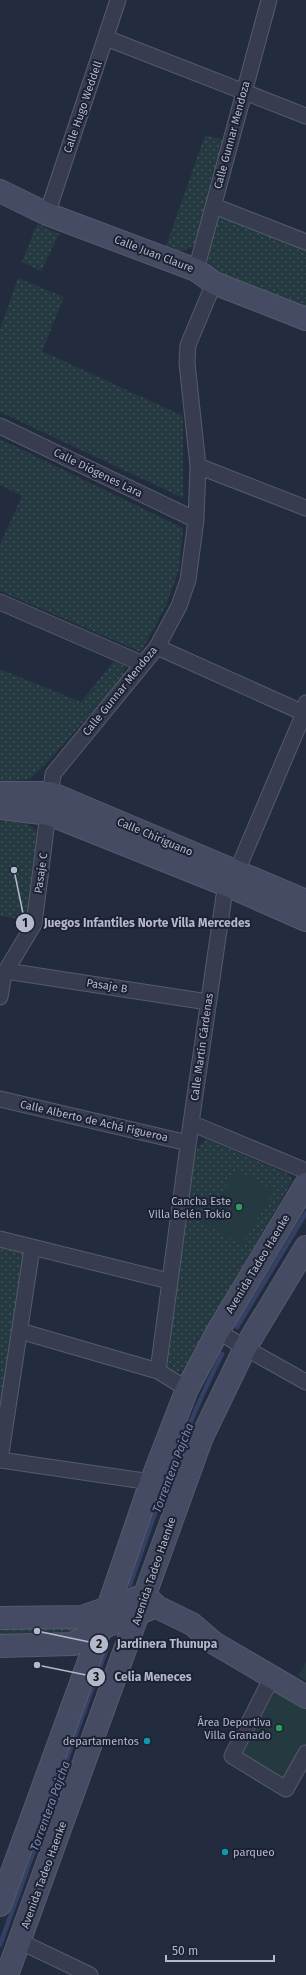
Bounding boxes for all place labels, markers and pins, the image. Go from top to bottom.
callout: Juegos Infantiles Norte Villa Mercedes [15,911,258,935]
place label: Cancha Este Villa Belén Tokio [149,1195,231,1221]
marker: Cancha Este Villa Belén Tokio [234,1202,244,1212]
callout: Jardinera Thunupa [89,1632,225,1656]
callout: Celia Meneces [86,1665,199,1689]
place label: Área Deportiva Villa Granado [197,1715,271,1742]
marker: Área Deportiva Villa Granado [274,1723,284,1733]
place label: departamentos [63,1735,139,1748]
marker: departamentos [142,1736,152,1746]
place label: parqueo [233,1846,275,1859]
marker: parqueo [220,1847,230,1857]

